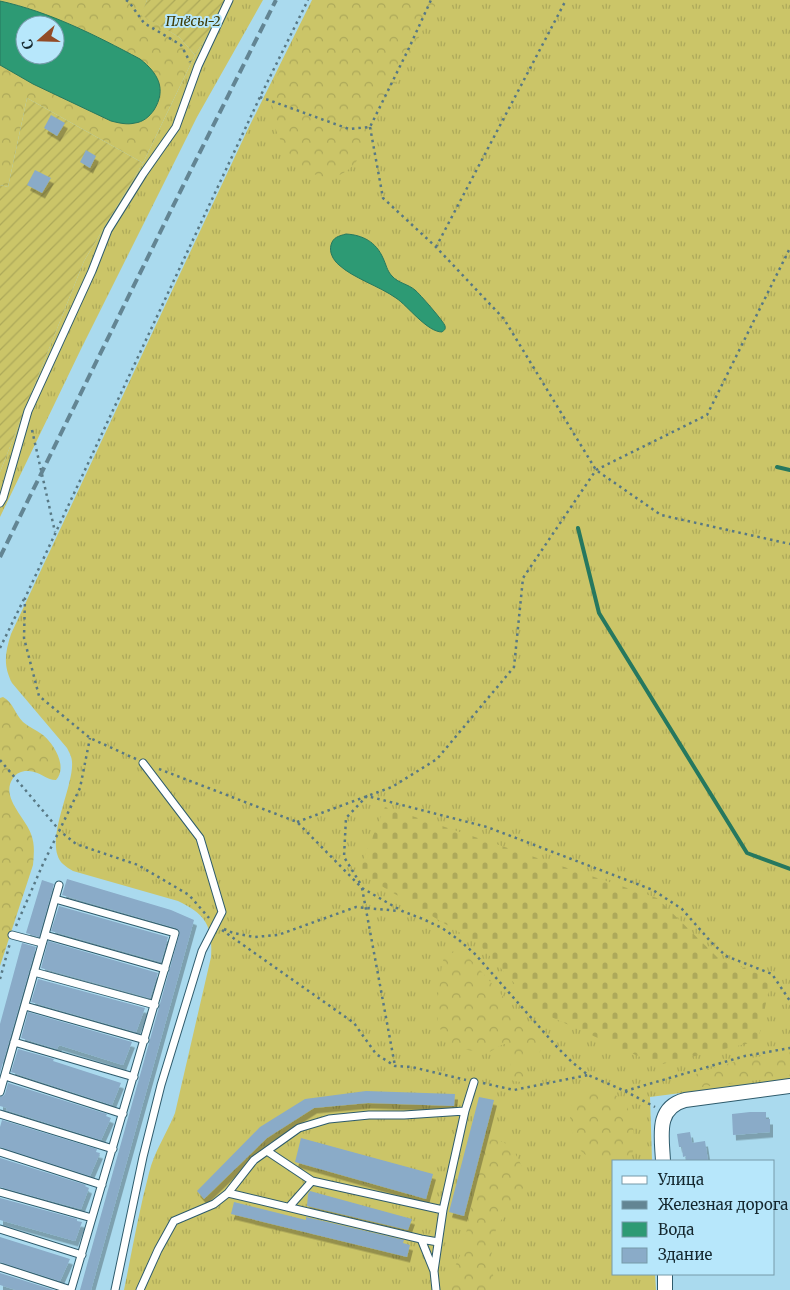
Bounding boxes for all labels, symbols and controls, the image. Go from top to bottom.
park label: Плёсы-2 [165,12,221,30]
north arrow [15,15,65,65]
text: С [18,37,38,52]
legend [612,1160,775,1275]
text: Улица [657,1170,704,1189]
text: Железная дорога [658,1195,788,1214]
text: Вода [658,1220,694,1239]
text: Здание [658,1245,712,1264]

